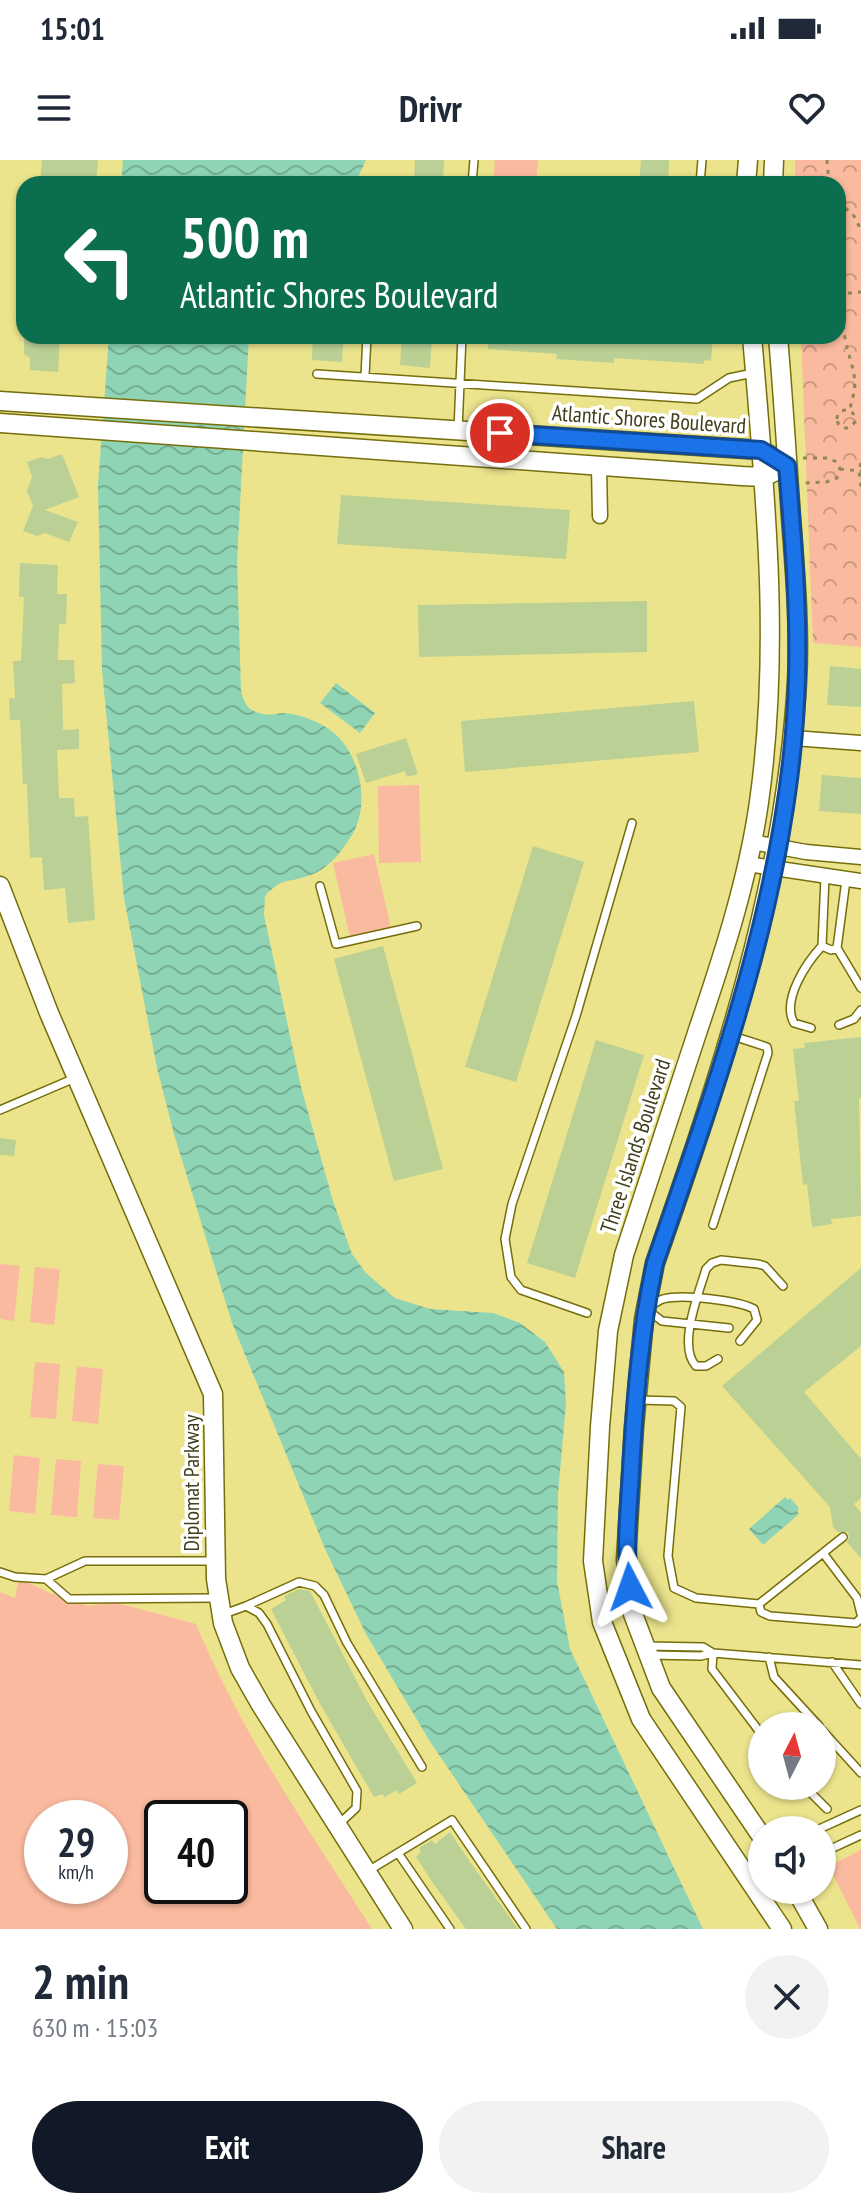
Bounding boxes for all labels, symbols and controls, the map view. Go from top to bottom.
text: 15:01 [40,9,105,48]
text: Drivr [399,85,462,132]
icon: menu [32,86,76,130]
icon: heart [785,86,829,130]
text: 500 m [180,201,309,273]
icon: left [48,208,152,312]
text: Atlantic Shores Boulevard [180,271,498,318]
street label: Atlantic Shores Boulevard [551,398,747,440]
pin [466,399,534,467]
icon: arrive [478,411,522,455]
street label: Three Islands Boulevard [594,1055,676,1237]
street label: Diplomat Parkway [177,1414,205,1552]
position arrow [588,1545,672,1629]
north arrow [748,1712,836,1800]
map controls [748,1712,836,1904]
speed limit sign: 40 [144,1800,248,1904]
text: 29 [57,1816,95,1868]
button: sound [748,1816,836,1904]
text: km/h [58,1859,94,1885]
text: 2 min [32,1950,129,2012]
button: close [745,1955,829,2039]
text: 630 m · 15:03 [32,2011,158,2044]
button: Exit [32,2101,423,2193]
button: Share [439,2101,829,2193]

